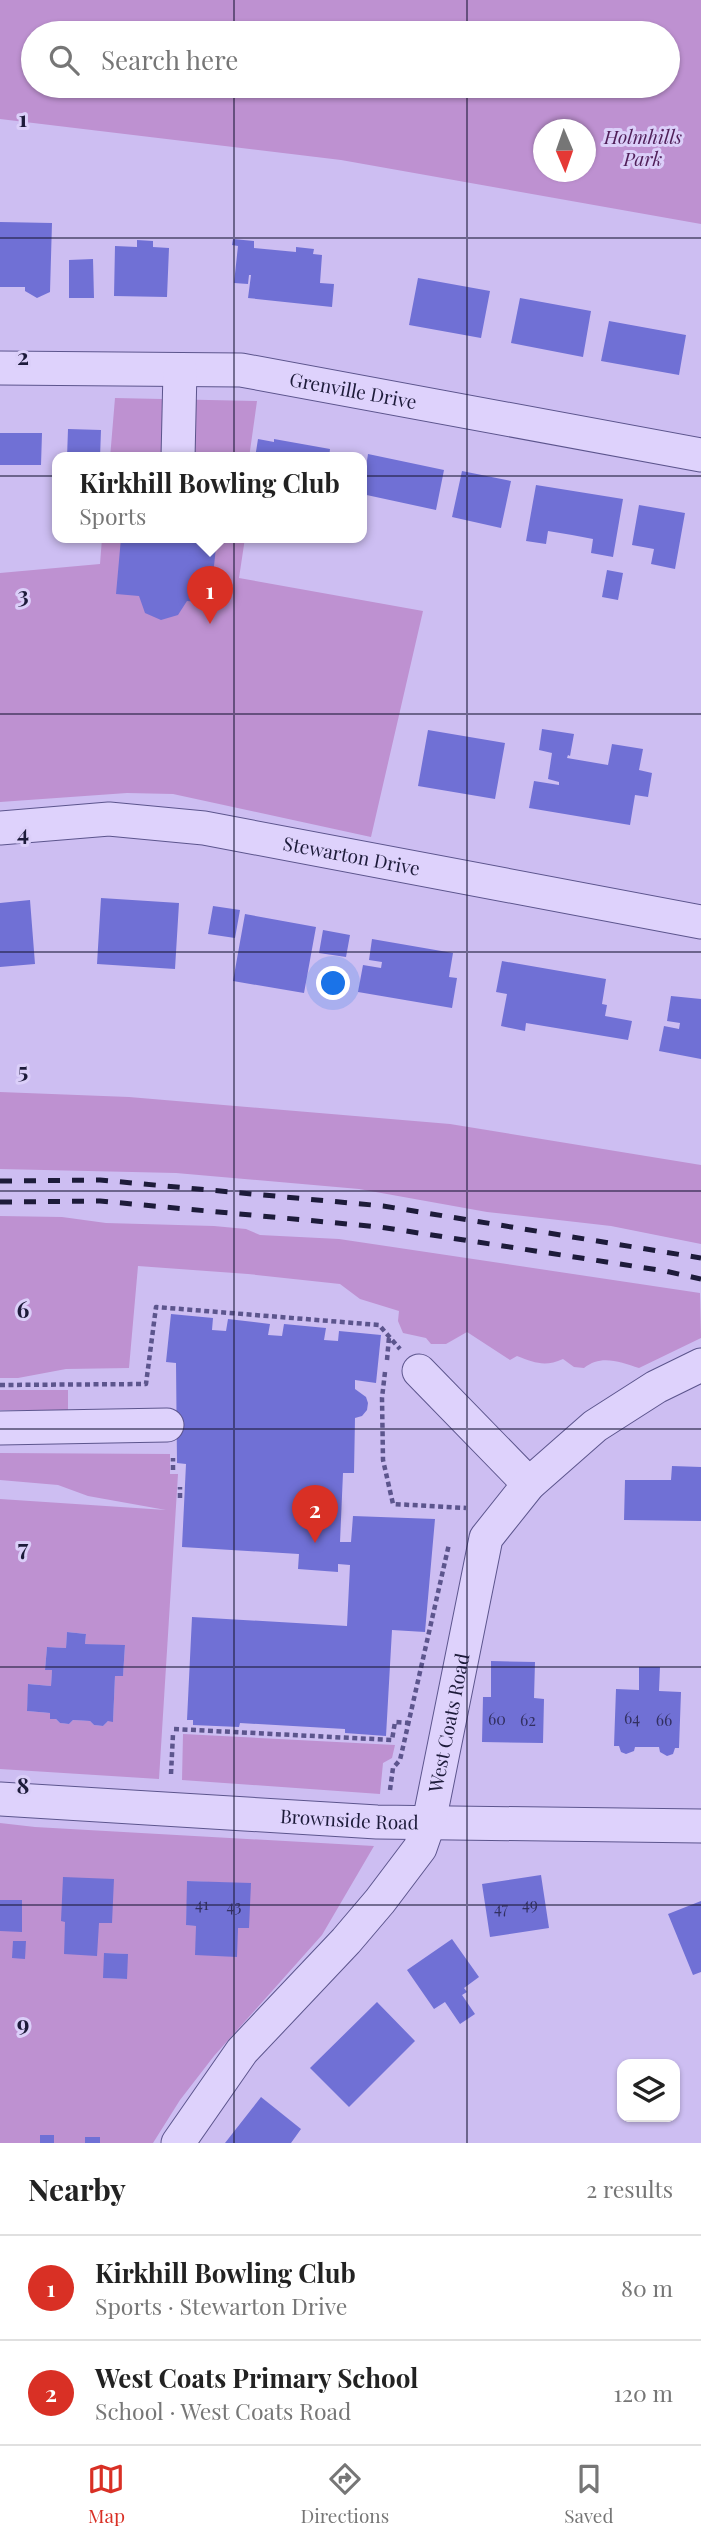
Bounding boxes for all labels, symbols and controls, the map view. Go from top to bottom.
search box [21,21,680,98]
icon: search [45,41,83,79]
text: Search here [101,42,238,77]
text: 1 [19,102,28,133]
north arrow [533,119,596,182]
park label: Holmhills Park [603,123,682,171]
text: 2 [17,340,29,371]
street label: Grenville Drive [288,365,419,414]
popup [52,452,367,543]
text: Kirkhill Bowling Club [79,465,340,500]
text: Sports [79,500,146,531]
pin: 1 [187,566,233,624]
text: 3 [17,578,29,609]
text: 4 [17,816,29,847]
street label: Stewarton Drive [281,829,422,881]
your location [316,966,350,1000]
text: 5 [18,1054,28,1085]
text: 6 [17,1293,30,1324]
pin: 2 [292,1485,338,1543]
text: 7 [18,1531,29,1562]
street label: West Coats Road [421,1651,475,1795]
house number: 64 [624,1707,640,1728]
house number: 60 [488,1708,506,1729]
house number: 62 [520,1709,536,1730]
house number: 66 [656,1709,672,1730]
text: 8 [17,1769,29,1800]
street label: Brownside Road [279,1802,419,1835]
house number: 41 [195,1893,209,1914]
house number: 49 [522,1893,538,1914]
house number: 43 [227,1895,241,1916]
house number: 47 [494,1897,509,1918]
text: 9 [17,2007,29,2038]
map controls [617,2059,680,2122]
button: layers [617,2059,680,2122]
text: Nearby [28,2169,126,2209]
text: 2 results [586,2173,673,2204]
text: Kirkhill Bowling Club [95,2255,356,2290]
text: 1 [47,2272,55,2303]
text: 80 m [621,2272,673,2303]
text: Sports · Stewarton Drive [95,2290,347,2321]
text: West Coats Primary School [95,2360,418,2395]
text: 2 [45,2377,57,2408]
text: 120 m [614,2377,673,2408]
text: School · West Coats Road [95,2395,351,2426]
tab: Map [87,2460,125,2528]
tab: Directions [300,2460,389,2528]
tab: Saved [564,2460,614,2528]

